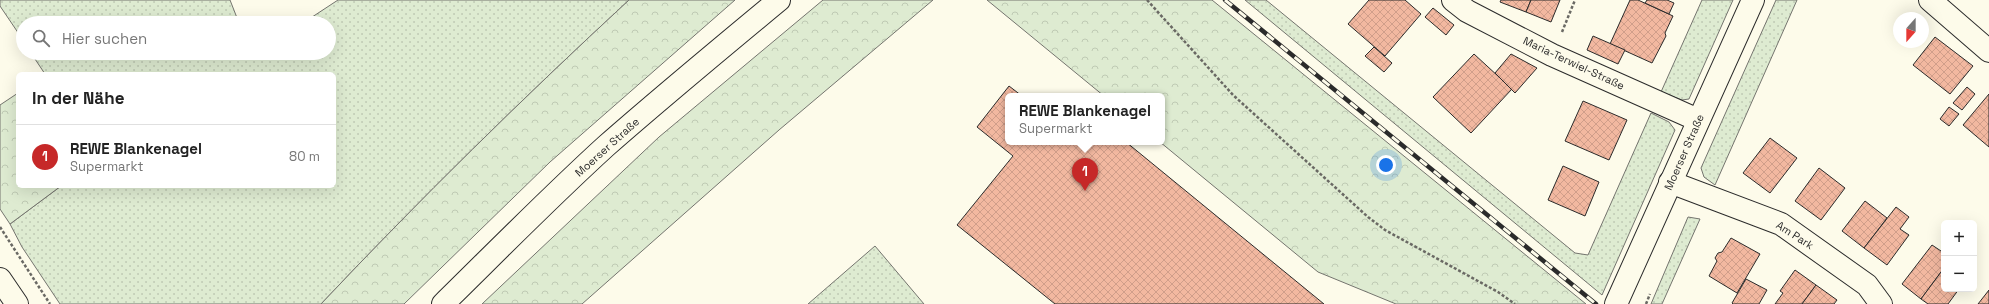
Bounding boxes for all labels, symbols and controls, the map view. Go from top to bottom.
north arrow [1893,12,1929,48]
search box [16,16,336,60]
icon: search [30,27,52,49]
text: Hier suchen [62,29,147,48]
street label: Maria-Terwiel-Straße [1521,33,1627,93]
text: In der Nähe [32,87,124,109]
popup [1005,93,1165,145]
text: REWE Blankenagel [1019,101,1151,120]
street label: Moerser Straße [1661,112,1707,192]
street label: Moerser Straße [572,114,642,180]
text: Supermarkt [1019,120,1092,137]
text: REWE Blankenagel [70,139,202,158]
text: 1 [42,148,48,165]
text: 80 m [289,148,320,165]
your location [1376,155,1396,175]
text: Supermarkt [70,158,143,175]
pin: 1 [1072,158,1098,191]
street label: Am Park [1774,218,1817,252]
map controls [1941,220,1977,292]
button: + [1941,220,1977,256]
button: − [1941,256,1977,292]

